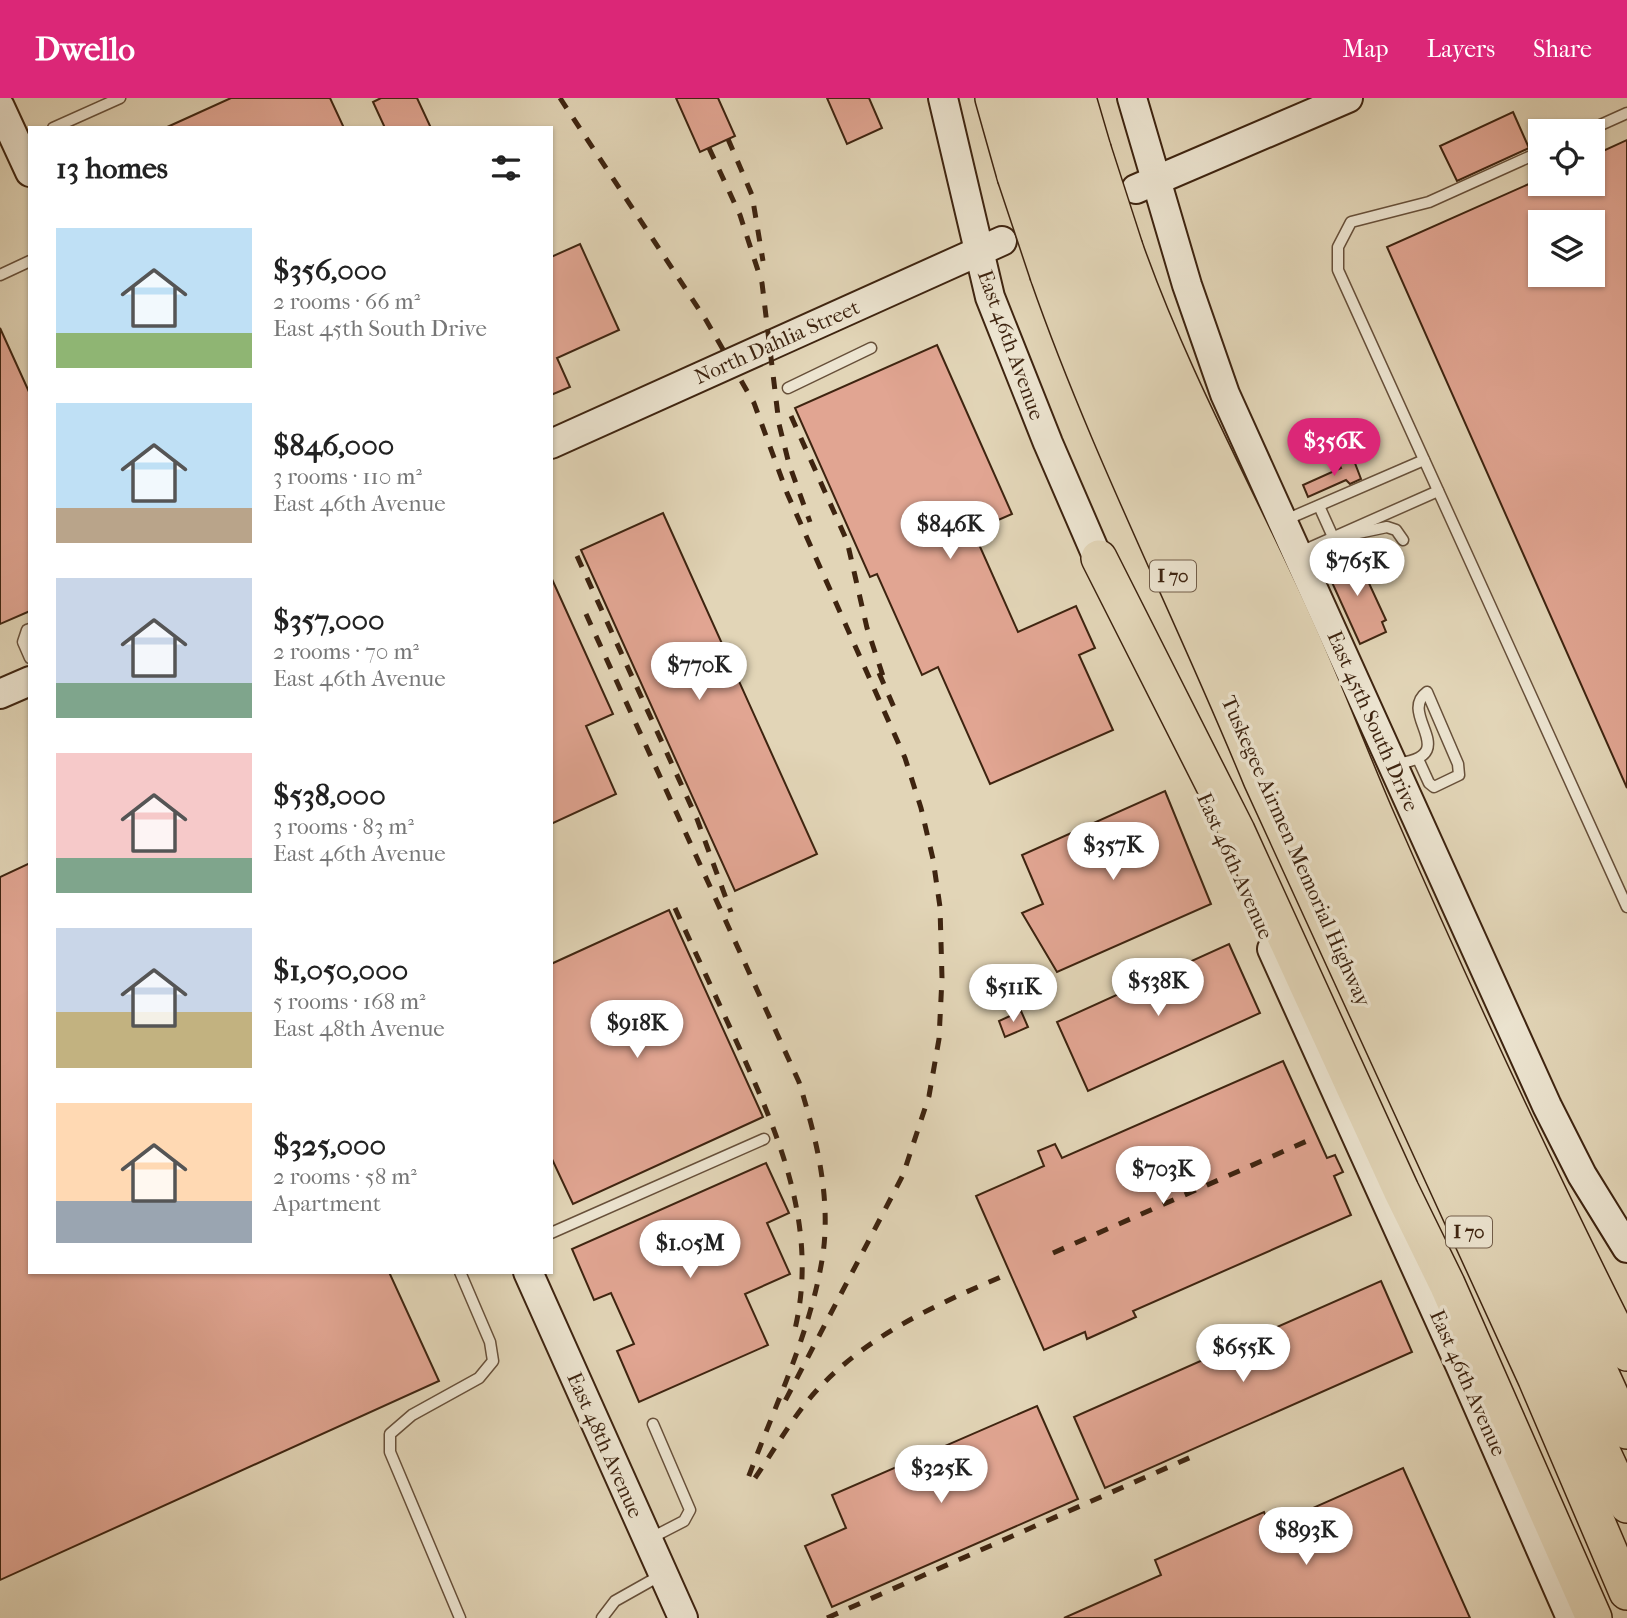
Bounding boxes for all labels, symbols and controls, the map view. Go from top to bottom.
text: Dwello [35,30,135,69]
text: Map [1343,35,1389,63]
text: Layers [1427,35,1495,63]
text: Share [1533,35,1592,63]
map controls [1528,119,1605,287]
button: locate [1528,119,1605,196]
icon: filters [487,149,525,187]
text: 13 homes [56,151,168,186]
button: layers [1528,210,1605,287]
text: $356,000 [273,253,387,288]
icon: home [112,256,196,340]
street label: East 46th Avenue [973,267,1049,423]
text: 2 rooms · 66 m² [273,288,420,315]
street label: North Dahlia Street [691,295,864,389]
text: East 45th South Drive [273,315,487,342]
pin: $356K [1285,418,1383,478]
text: $356K [1303,427,1365,454]
text: $846,000 [273,428,394,463]
icon: home [112,431,196,515]
text: 3 rooms · 110 m² [273,463,422,490]
text: East 46th Avenue [273,490,446,517]
pin: $846K [901,502,999,561]
text: $846K [917,510,983,537]
pin: $765K [1308,538,1406,598]
text: $765K [1326,547,1388,574]
road number: I 70 [1150,561,1196,592]
text: $357,000 [273,603,385,638]
icon: home [112,606,196,690]
street label: East 45th South Drive [1322,627,1424,815]
text: 2 rooms · 70 m² [273,638,419,665]
pin: $770K [650,642,748,702]
text: $770K [667,651,731,678]
text: East 46th Avenue [273,665,446,692]
street label: Tuskegee Airmen Memorial Highway [1216,692,1376,1011]
text: $538,000 [273,778,386,813]
icon: home [112,781,196,865]
street label: East 46th Avenue [1192,789,1278,943]
text: 3 rooms · 83 m² [273,813,414,840]
pin: $357K [1064,822,1162,882]
text: $357K [1083,831,1143,858]
text: East 46th Avenue [273,840,446,867]
text: $1,050,000 [273,953,408,988]
icon: home [112,956,196,1040]
pin: $538K [1109,958,1207,1018]
pin: $511K [964,964,1062,1024]
text: $538K [1128,967,1188,994]
text: $511K [985,973,1041,1000]
text: 5 rooms · 168 m² [273,988,426,1015]
pin: $918K [588,1000,686,1060]
text: $918K [606,1009,668,1036]
text: East 48th Avenue [273,1015,445,1042]
text: $325,000 [273,1128,386,1163]
icon: home [112,1131,196,1215]
pin: $703K [1114,1146,1212,1206]
text: $703K [1132,1155,1194,1182]
text: 2 rooms · 58 m² [273,1163,417,1190]
text: Apartment [273,1190,381,1217]
road number: I 70 [1446,1216,1492,1248]
pin: $1.05M [633,1220,747,1280]
text: $1.05M [656,1229,724,1256]
street label: East 46th Avenue [1425,1306,1511,1460]
pin: $655K [1194,1324,1292,1384]
text: $655K [1212,1333,1274,1360]
street label: East 48th Avenue [562,1368,648,1522]
pin: $325K [892,1446,990,1505]
text: $325K [911,1454,971,1481]
pin: $893K [1257,1508,1355,1567]
text: $893K [1275,1516,1337,1543]

